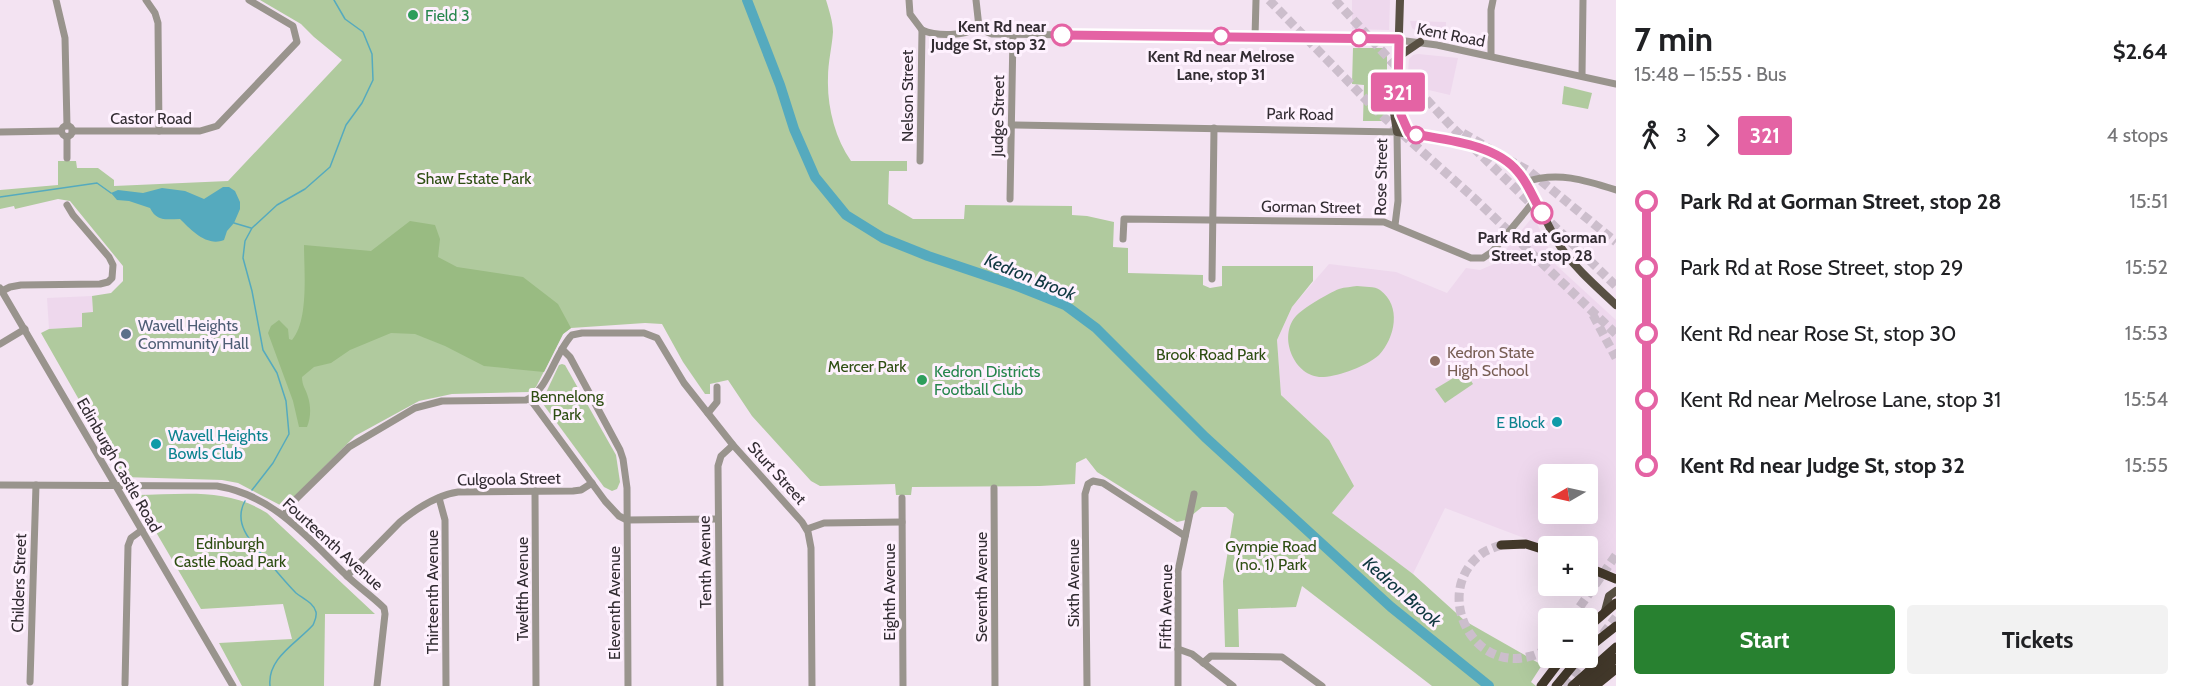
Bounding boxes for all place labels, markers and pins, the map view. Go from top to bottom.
place label: Field 3 [425,6,470,25]
marker: Field 3 [406,8,420,22]
place label: Kent Rd near Judge St, stop 32 [930,17,1047,54]
marker: Kent Rd near Judge St, stop 32 [1051,24,1073,46]
marker: Kent Rd near Melrose Lane, stop 31 [1212,27,1230,45]
unlabelled marker [1350,29,1368,47]
place label: Kent Rd near Melrose Lane, stop 31 [1148,47,1294,84]
unlabelled marker [1407,126,1425,144]
marker: Park Rd at Gorman Street, stop 28 [1531,202,1553,224]
place label: Park Rd at Gorman Street, stop 28 [1478,228,1606,265]
place label: Wavell Heights Community Hall [138,316,249,353]
marker: Wavell Heights Community Hall [119,327,133,341]
place label: Kedron State High School [1447,343,1534,380]
marker: Kedron State High School [1428,354,1442,368]
place label: Kedron Districts Football Club [934,362,1041,399]
marker: Kedron Districts Football Club [915,373,929,387]
place label: E Block [1496,413,1546,432]
marker: E Block [1550,415,1564,429]
place label: Wavell Heights Bowls Club [168,426,269,463]
marker: Wavell Heights Bowls Club [149,437,163,451]

